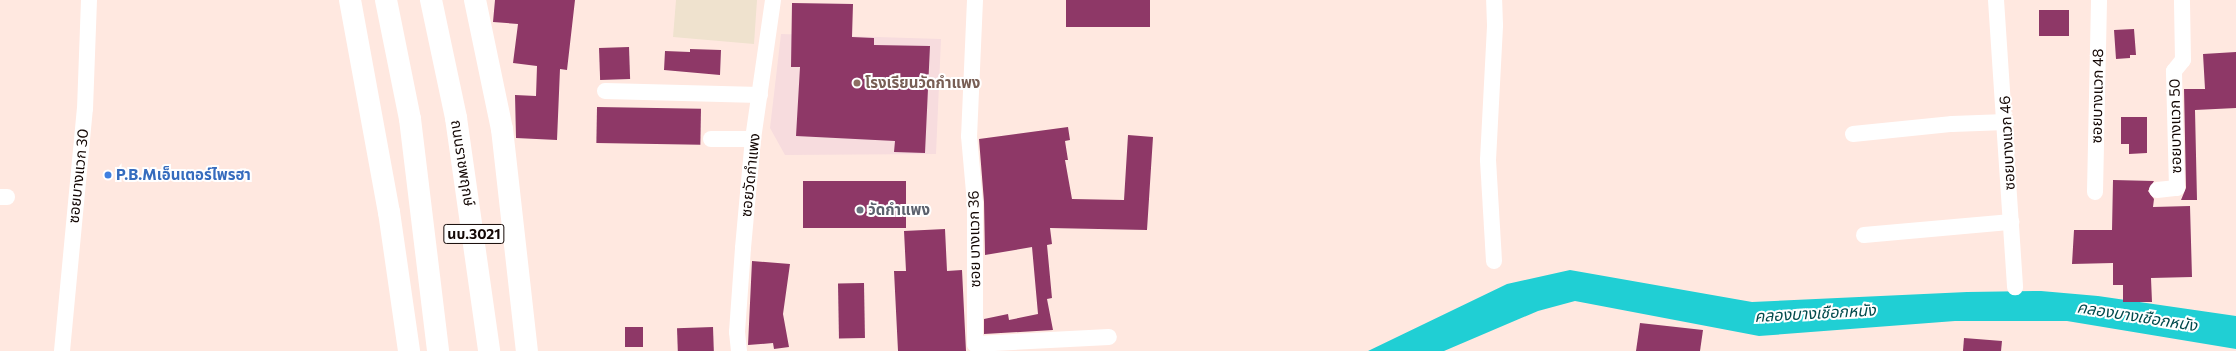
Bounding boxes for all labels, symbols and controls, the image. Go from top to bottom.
street label: ซอยบางแวก 48 [2087,48,2107,144]
place label: โรงเรียนวัดกำแพง [865,74,980,92]
marker: โรงเรียนวัดกำแพง [852,78,862,88]
street label: ซอยบางแวก 50 [2165,78,2185,174]
street label: ซอยบางแวก 46 [1996,95,2018,191]
street label: ถนนราชพฤกษ์ [447,119,479,207]
street label: ซอยบางแวก 30 [64,128,92,224]
street label: ซอยวัดกำแพง [737,132,763,218]
place label: P.B.Mเอ็นเตอร์ไพรฮา [116,166,251,184]
marker: P.B.Mเอ็นเตอร์ไพรฮา [103,170,113,180]
street label: ซอย บางแวก 36 [964,190,984,288]
place label: วัดกำแพง [868,201,930,219]
marker: วัดกำแพง [855,205,865,215]
road number: นบ.3021 [443,222,505,246]
water label: คลองบางเชือกหนัง [2076,297,2198,335]
water label: คลองบางเชือกหนัง [1754,300,1876,326]

